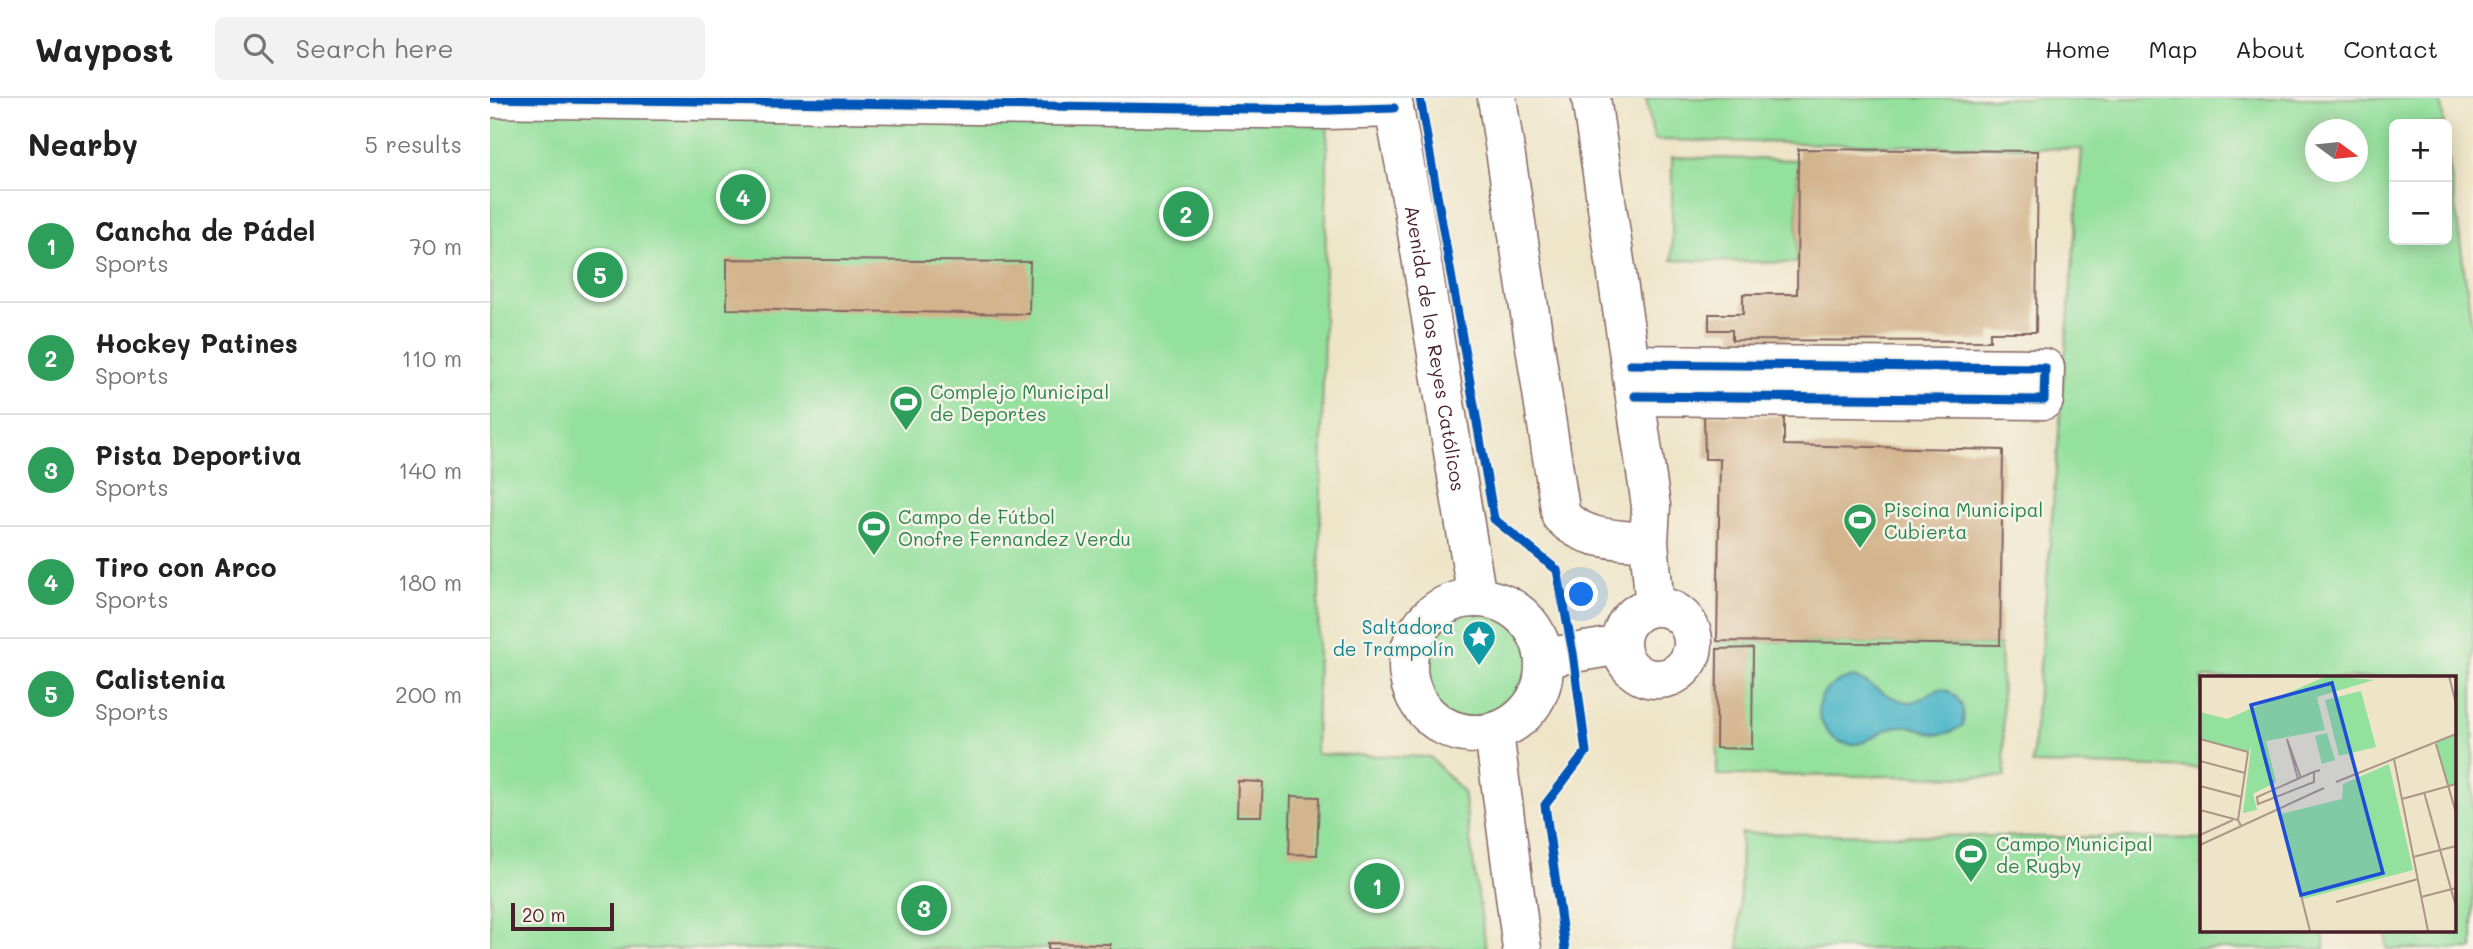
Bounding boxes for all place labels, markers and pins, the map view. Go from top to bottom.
pin: 4 [720,171,766,223]
pin: 2 [1163,188,1209,240]
pin: 5 [577,249,623,301]
place label: Complejo Municipal de Deportes [930,379,1109,426]
sports icon: Complejo Municipal de Deportes [887,383,925,432]
place label: Piscina Municipal Cubierta [1884,497,2043,544]
sports icon: Piscina Municipal Cubierta [1841,501,1879,550]
place label: Campo de Fútbol Onofre Fernandez Verdu [898,504,1131,551]
sports icon: Campo de Fútbol Onofre Fernandez Verdu [855,508,893,557]
place label: Saltadora de Trampolín [1333,614,1454,661]
place icon: Saltadora de Trampolín [1460,618,1498,667]
place label: Campo Municipal de Rugby [1996,831,2153,878]
sports icon: Campo Municipal de Rugby [1952,835,1990,884]
pin: 1 [1354,860,1400,912]
pin: 3 [901,882,947,934]

